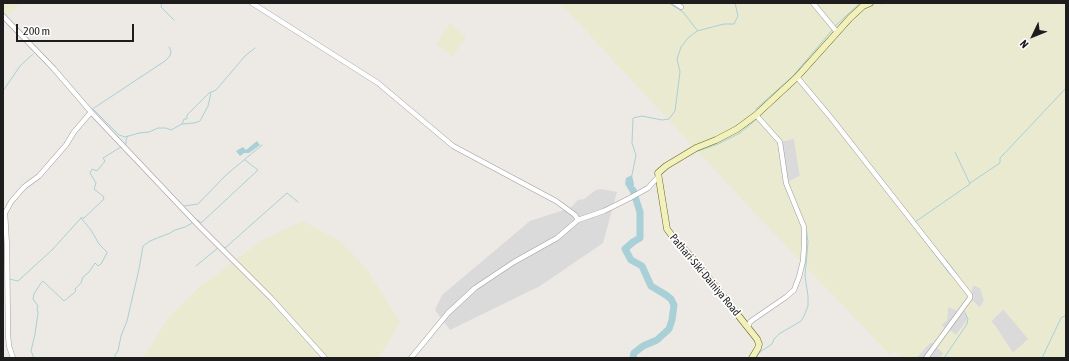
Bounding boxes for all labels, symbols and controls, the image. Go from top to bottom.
scale bar [18,16,136,42]
north arrow [1013,16,1053,56]
text: 200 m [23,24,50,38]
text: N [1018,38,1031,51]
street label: Pathari-Siki-Dainiya Road [667,231,743,319]

